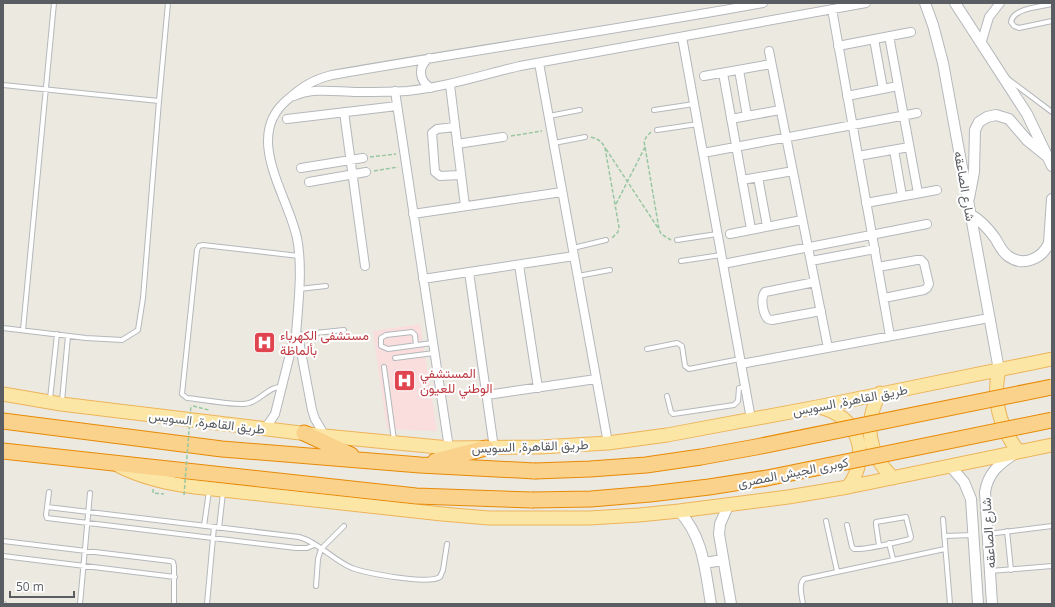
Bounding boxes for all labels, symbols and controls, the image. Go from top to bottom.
street label: شارع الصاعقه [949,150,980,223]
place label: مستشفى الكهرباء بألماظة [280,326,369,359]
hospital icon: مستشفى الكهرباء بألماظة [251,329,277,355]
place label: المستشفي الوطني للعيون [420,364,493,399]
hospital icon: المستشفي الوطني للعيون [391,367,417,393]
street label: طريق القاهرة, السويس [791,380,909,420]
street label: طريق القاهرة, السويس [148,406,266,438]
street label: طريق القاهرة, السويس [471,435,589,457]
street label: كوبرى الجيش المصرى [736,452,850,492]
street label: شارع الصاعقه [977,497,1000,569]
scale bar [10,573,74,599]
text: 50 m [16,578,44,595]

